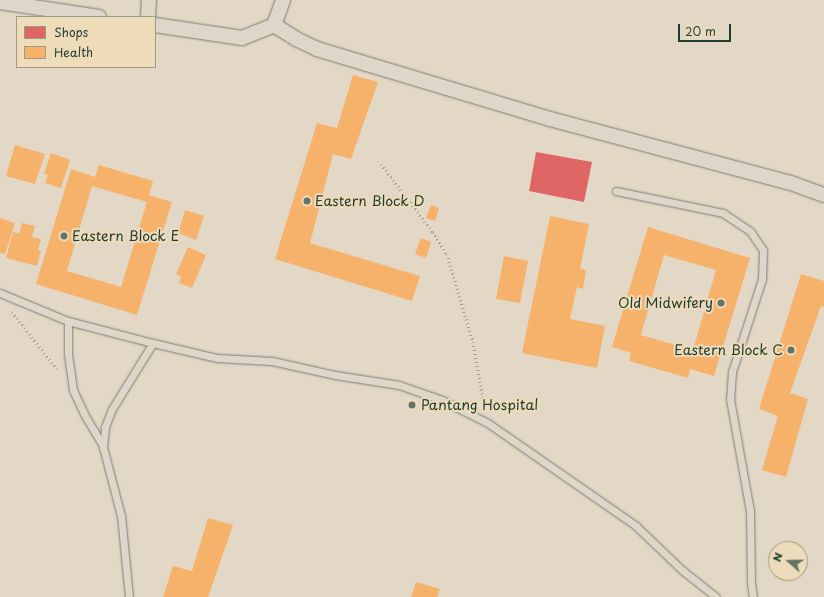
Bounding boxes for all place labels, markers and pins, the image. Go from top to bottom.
place label: Eastern Block D [315,193,424,209]
marker: Eastern Block D [302,196,312,206]
place label: Eastern Block E [72,228,178,244]
marker: Eastern Block E [59,231,69,241]
place label: Old Midwifery [617,295,713,311]
marker: Old Midwifery [716,298,726,308]
place label: Eastern Block C [675,342,783,358]
marker: Eastern Block C [786,345,796,355]
place label: Pantang Hospital [421,397,538,413]
marker: Pantang Hospital [406,399,418,411]

